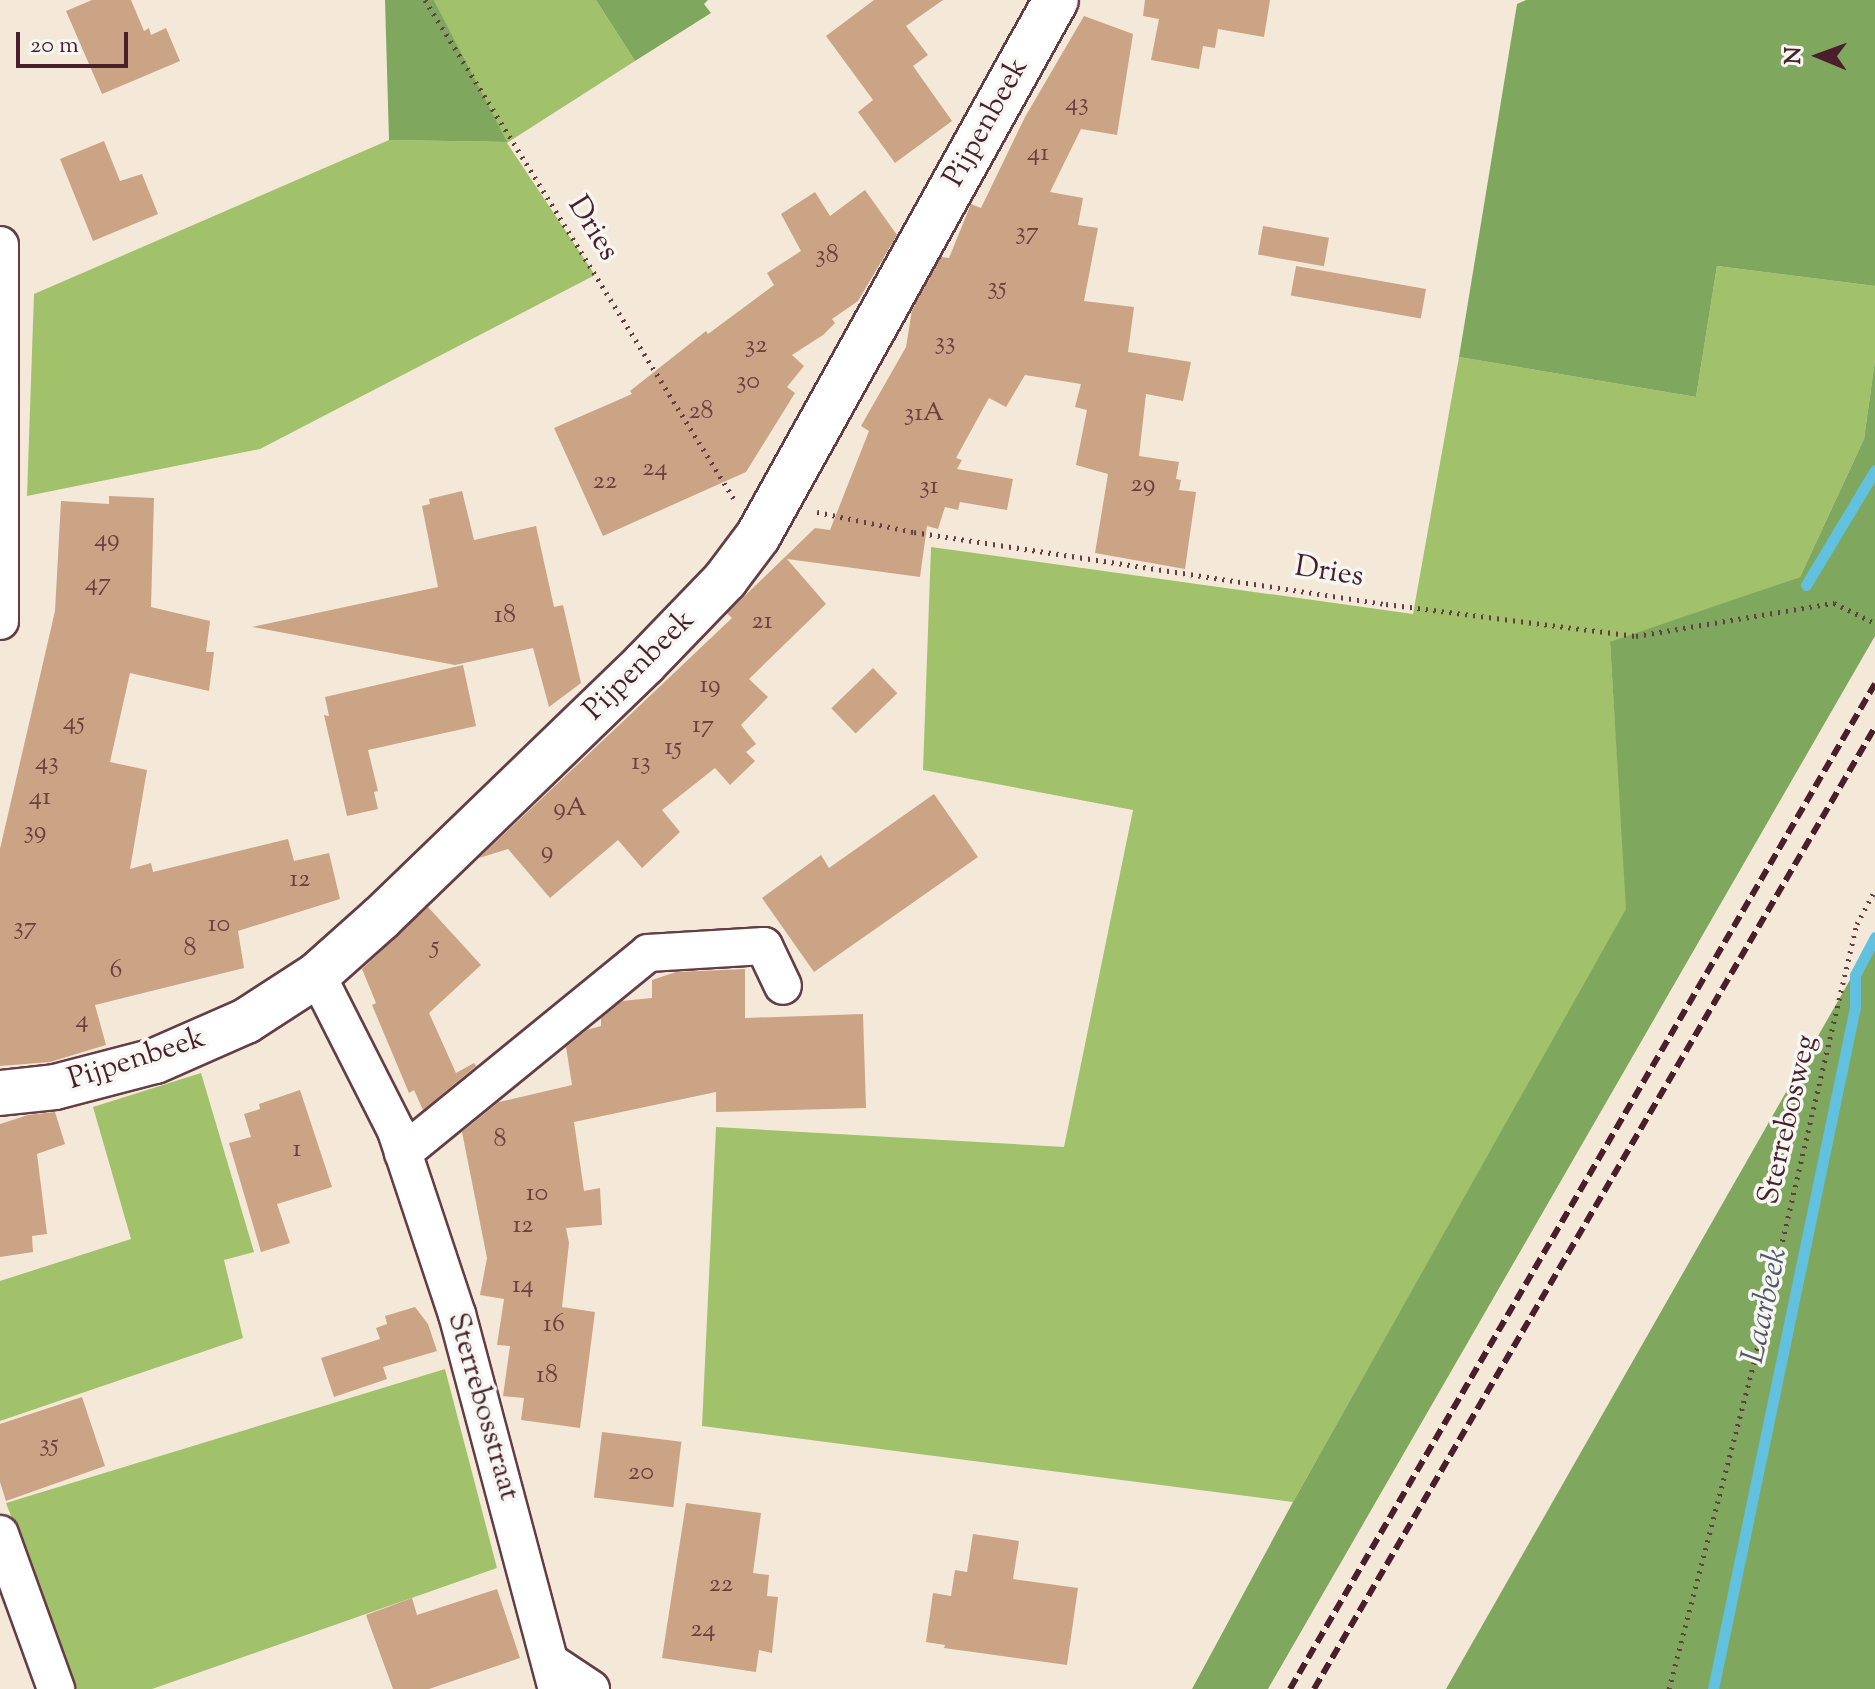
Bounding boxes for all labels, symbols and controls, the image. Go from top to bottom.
scale bar [20,16,132,66]
north arrow [1779,16,1859,96]
text: 20 m [30,29,79,63]
text: N [1779,47,1811,65]
street label: Pijpenbeek [937,52,1037,194]
house number: 43 [1065,88,1089,120]
house number: 41 [1027,138,1049,170]
street label: Dries [558,190,626,268]
house number: 37 [1015,217,1039,249]
house number: 38 [815,240,839,272]
house number: 35 [987,272,1007,304]
house number: 33 [934,327,956,359]
house number: 32 [745,330,767,362]
house number: 30 [736,366,760,398]
house number: 28 [688,396,714,428]
house number: 31A [904,398,944,430]
house number: 24 [642,453,668,485]
house number: 22 [593,466,617,498]
house number: 29 [1131,469,1155,501]
house number: 31 [919,471,939,503]
house number: 49 [94,524,120,556]
street label: Dries [1292,550,1366,596]
house number: 47 [85,568,111,600]
house number: 18 [494,600,516,632]
street label: Pijpenbeek [577,603,703,729]
house number: 21 [751,606,773,638]
house number: 19 [699,670,721,702]
house number: 45 [63,707,85,739]
house number: 17 [692,710,714,742]
house number: 15 [664,732,682,764]
house number: 43 [35,747,59,779]
house number: 13 [631,747,651,779]
house number: 41 [29,782,51,814]
house number: 9A [553,793,587,825]
house number: 39 [24,816,46,848]
house number: 9 [541,836,553,868]
house number: 12 [289,864,311,896]
house number: 10 [208,909,230,941]
house number: 37 [13,912,37,944]
house number: 5 [431,931,439,963]
house number: 8 [184,933,196,965]
house number: 6 [110,955,122,987]
house number: 4 [75,1005,89,1037]
street label: Pijpenbeek [64,1021,210,1099]
street label: Sterrebosweg [1752,1032,1826,1208]
house number: 8 [494,1124,506,1156]
house number: 1 [293,1134,301,1166]
house number: 10 [526,1178,548,1210]
house number: 12 [512,1210,534,1242]
water label: Laarbeek [1735,1245,1797,1367]
house number: 14 [512,1270,534,1302]
street label: Sterrebosstraat [438,1309,526,1505]
house number: 16 [543,1309,565,1341]
house number: 18 [536,1360,558,1392]
house number: 35 [39,1429,59,1461]
house number: 20 [628,1457,654,1489]
house number: 22 [709,1569,733,1601]
house number: 24 [690,1614,716,1646]

